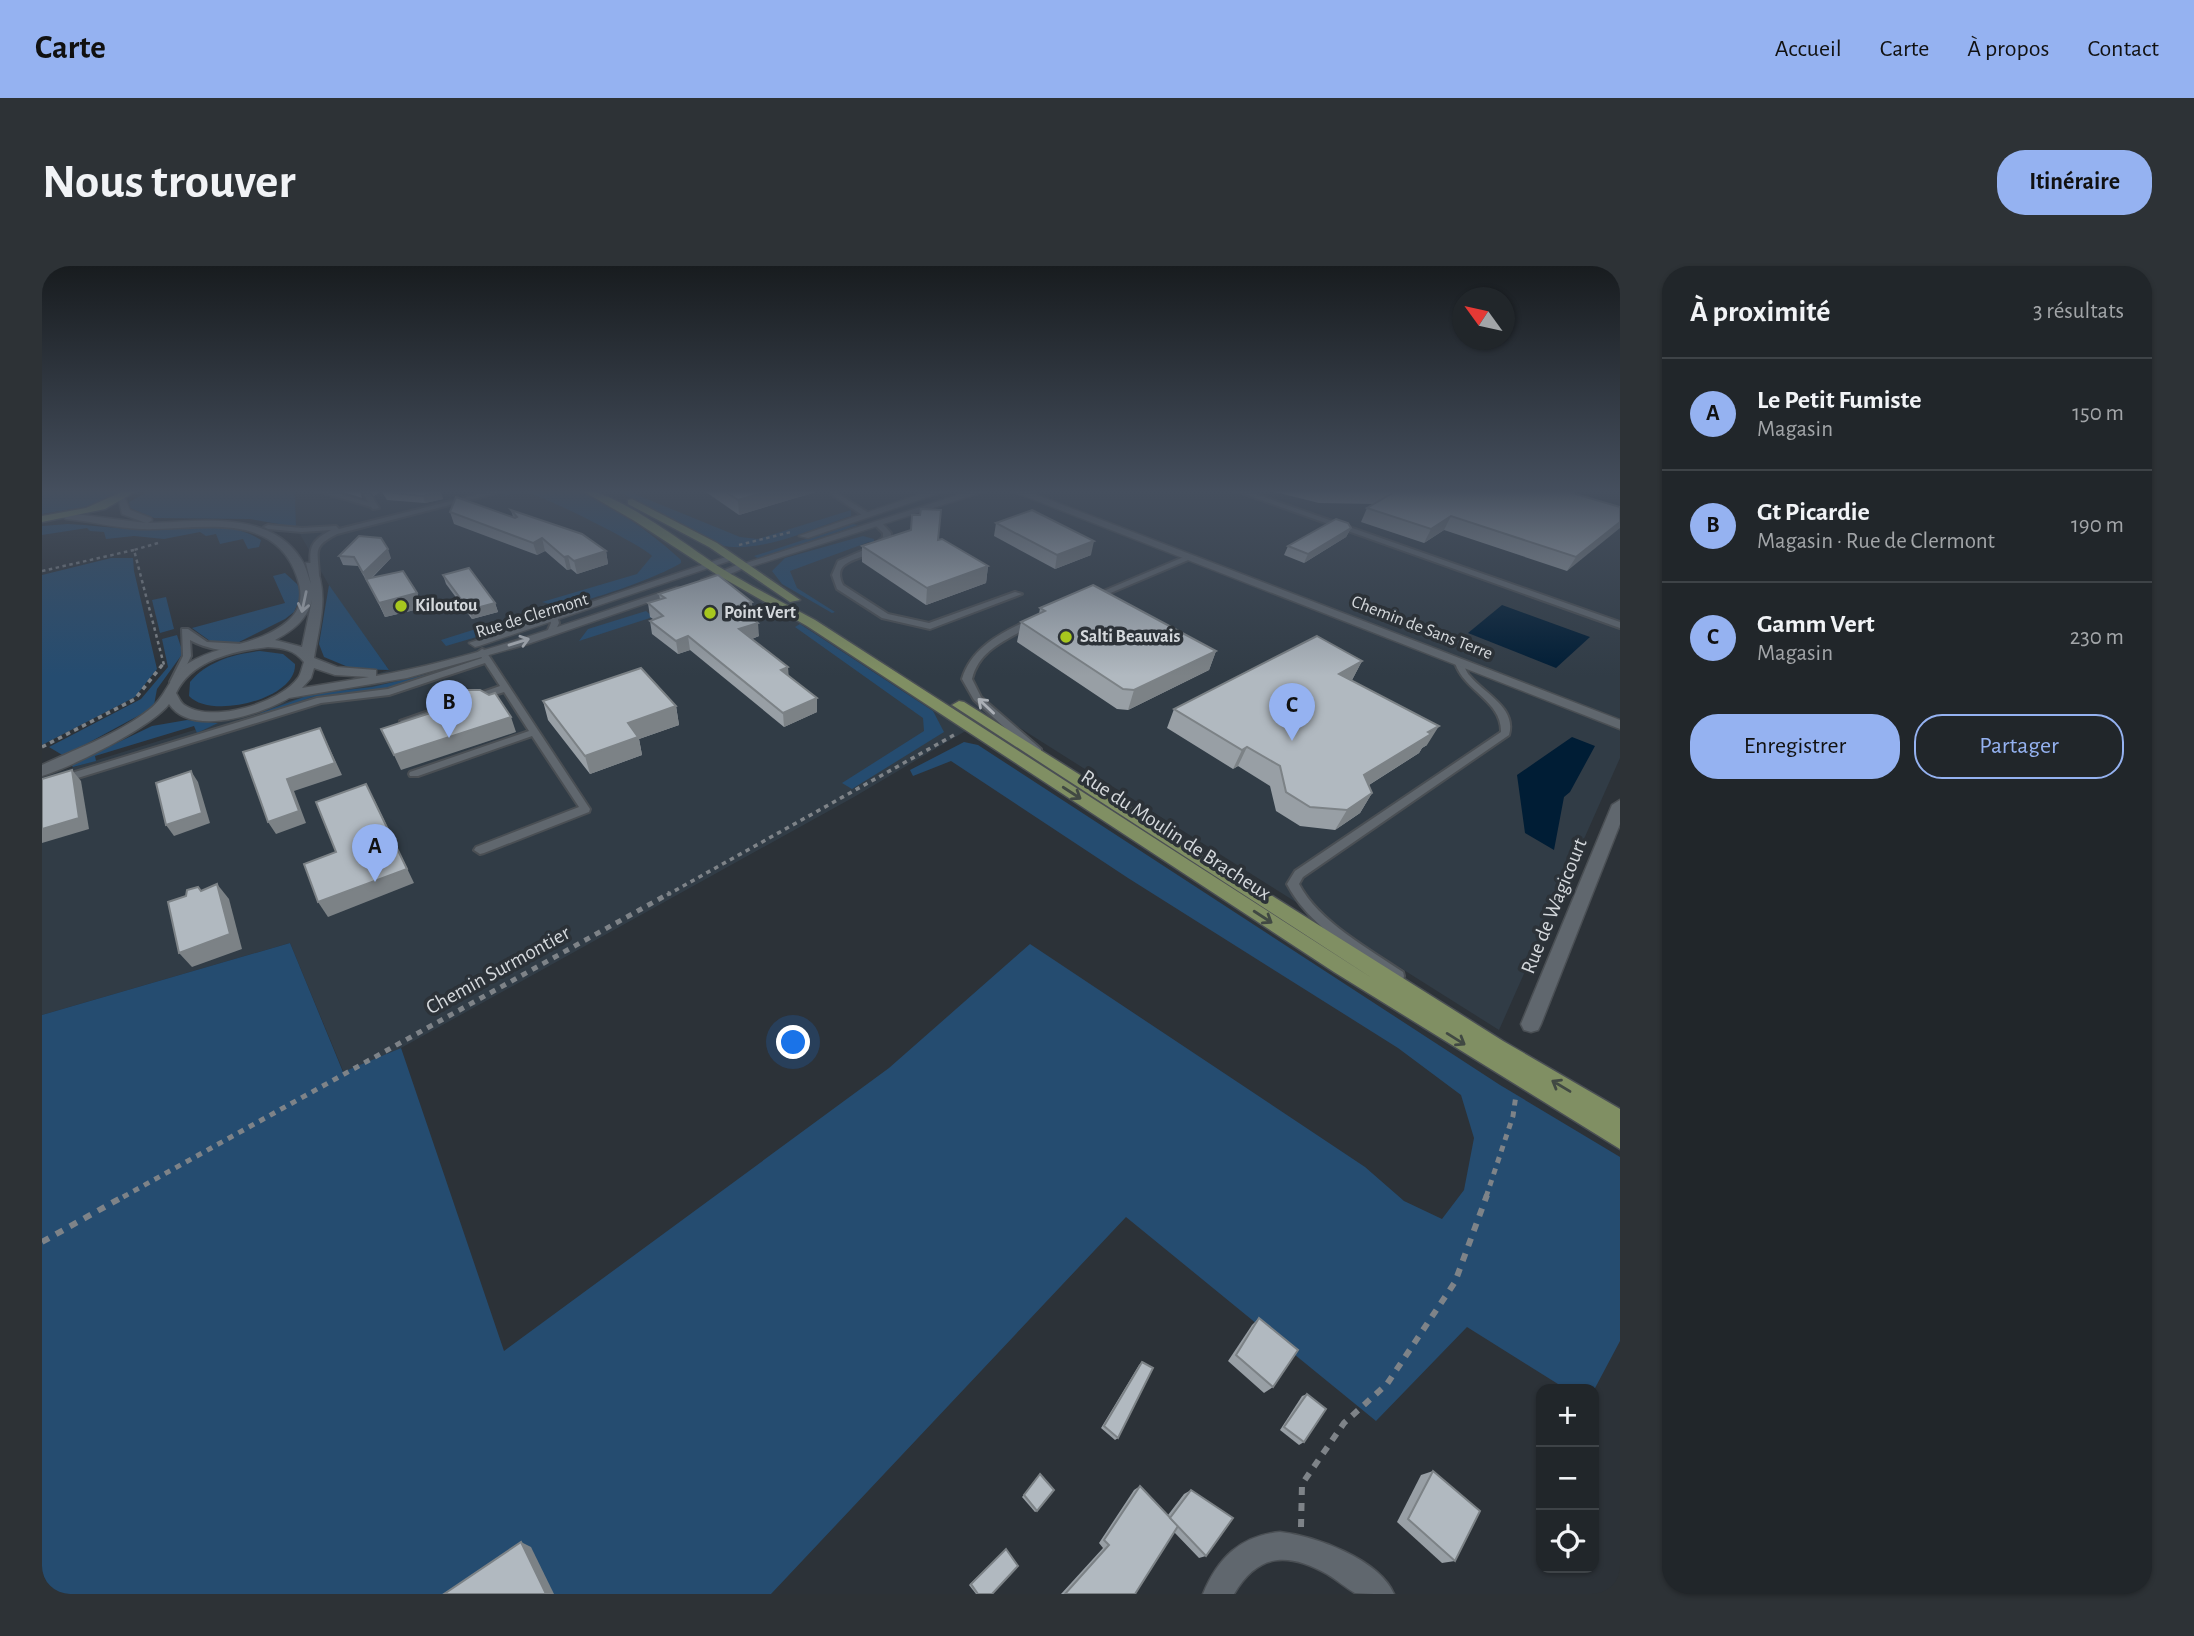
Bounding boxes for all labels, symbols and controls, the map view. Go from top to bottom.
text: Carte [35,32,106,65]
text: Accueil [1775,37,1842,61]
text: Carte [1880,37,1929,61]
text: À propos [1967,37,2049,61]
text: Contact [2087,37,2159,61]
button: Itinéraire [1997,150,2152,215]
text: Nous trouver [42,158,296,207]
north arrow [1452,287,1515,350]
text: À proximité [1690,297,1830,327]
text: 3 résultats [2033,300,2124,323]
text: Le Petit Fumiste [1757,387,1921,413]
text: A [1706,402,1720,425]
text: 150 m [2072,402,2124,425]
text: Magasin [1757,418,1833,441]
text: Gt Picardie [1757,499,1870,525]
text: B [1706,514,1720,537]
text: 190 m [2071,514,2124,537]
text: Magasin · Rue de Clermont [1757,530,1995,553]
one-way arrow [296,590,310,613]
street label: Rue de Clermont [474,590,591,642]
street label: Chemin de Sans Terre [1349,593,1495,663]
place label: Kiloutou [415,597,478,615]
marker: Kiloutou [393,598,409,614]
place label: Point Vert [724,604,796,622]
marker: Point Vert [702,605,718,621]
text: Gamm Vert [1757,611,1875,637]
text: C [1707,626,1719,649]
text: 230 m [2070,626,2124,649]
place label: Salti Beauvais [1080,628,1180,646]
marker: Salti Beauvais [1058,629,1074,645]
one-way arrow [508,634,530,647]
text: Magasin [1757,642,1833,665]
pin: B [426,680,472,738]
pin: C [1269,683,1315,741]
one-way arrow [977,698,995,714]
button: Enregistrer [1690,714,1900,779]
button: Partager [1914,714,2124,779]
street label: Rue du Moulin de Bracheux [1077,766,1275,904]
one-way arrow [1062,787,1082,801]
pin: A [352,824,398,882]
street label: Rue de Wagicourt [1517,835,1591,977]
one-way arrow [1253,911,1273,925]
street label: Chemin Surmontier [423,922,574,1018]
your location [776,1025,810,1059]
one-way arrow [1445,1032,1465,1046]
one-way arrow [1551,1078,1571,1092]
map controls [1536,1384,1599,1573]
button: + [1536,1384,1599,1447]
button: − [1536,1447,1599,1510]
button: locate [1536,1510,1599,1573]

